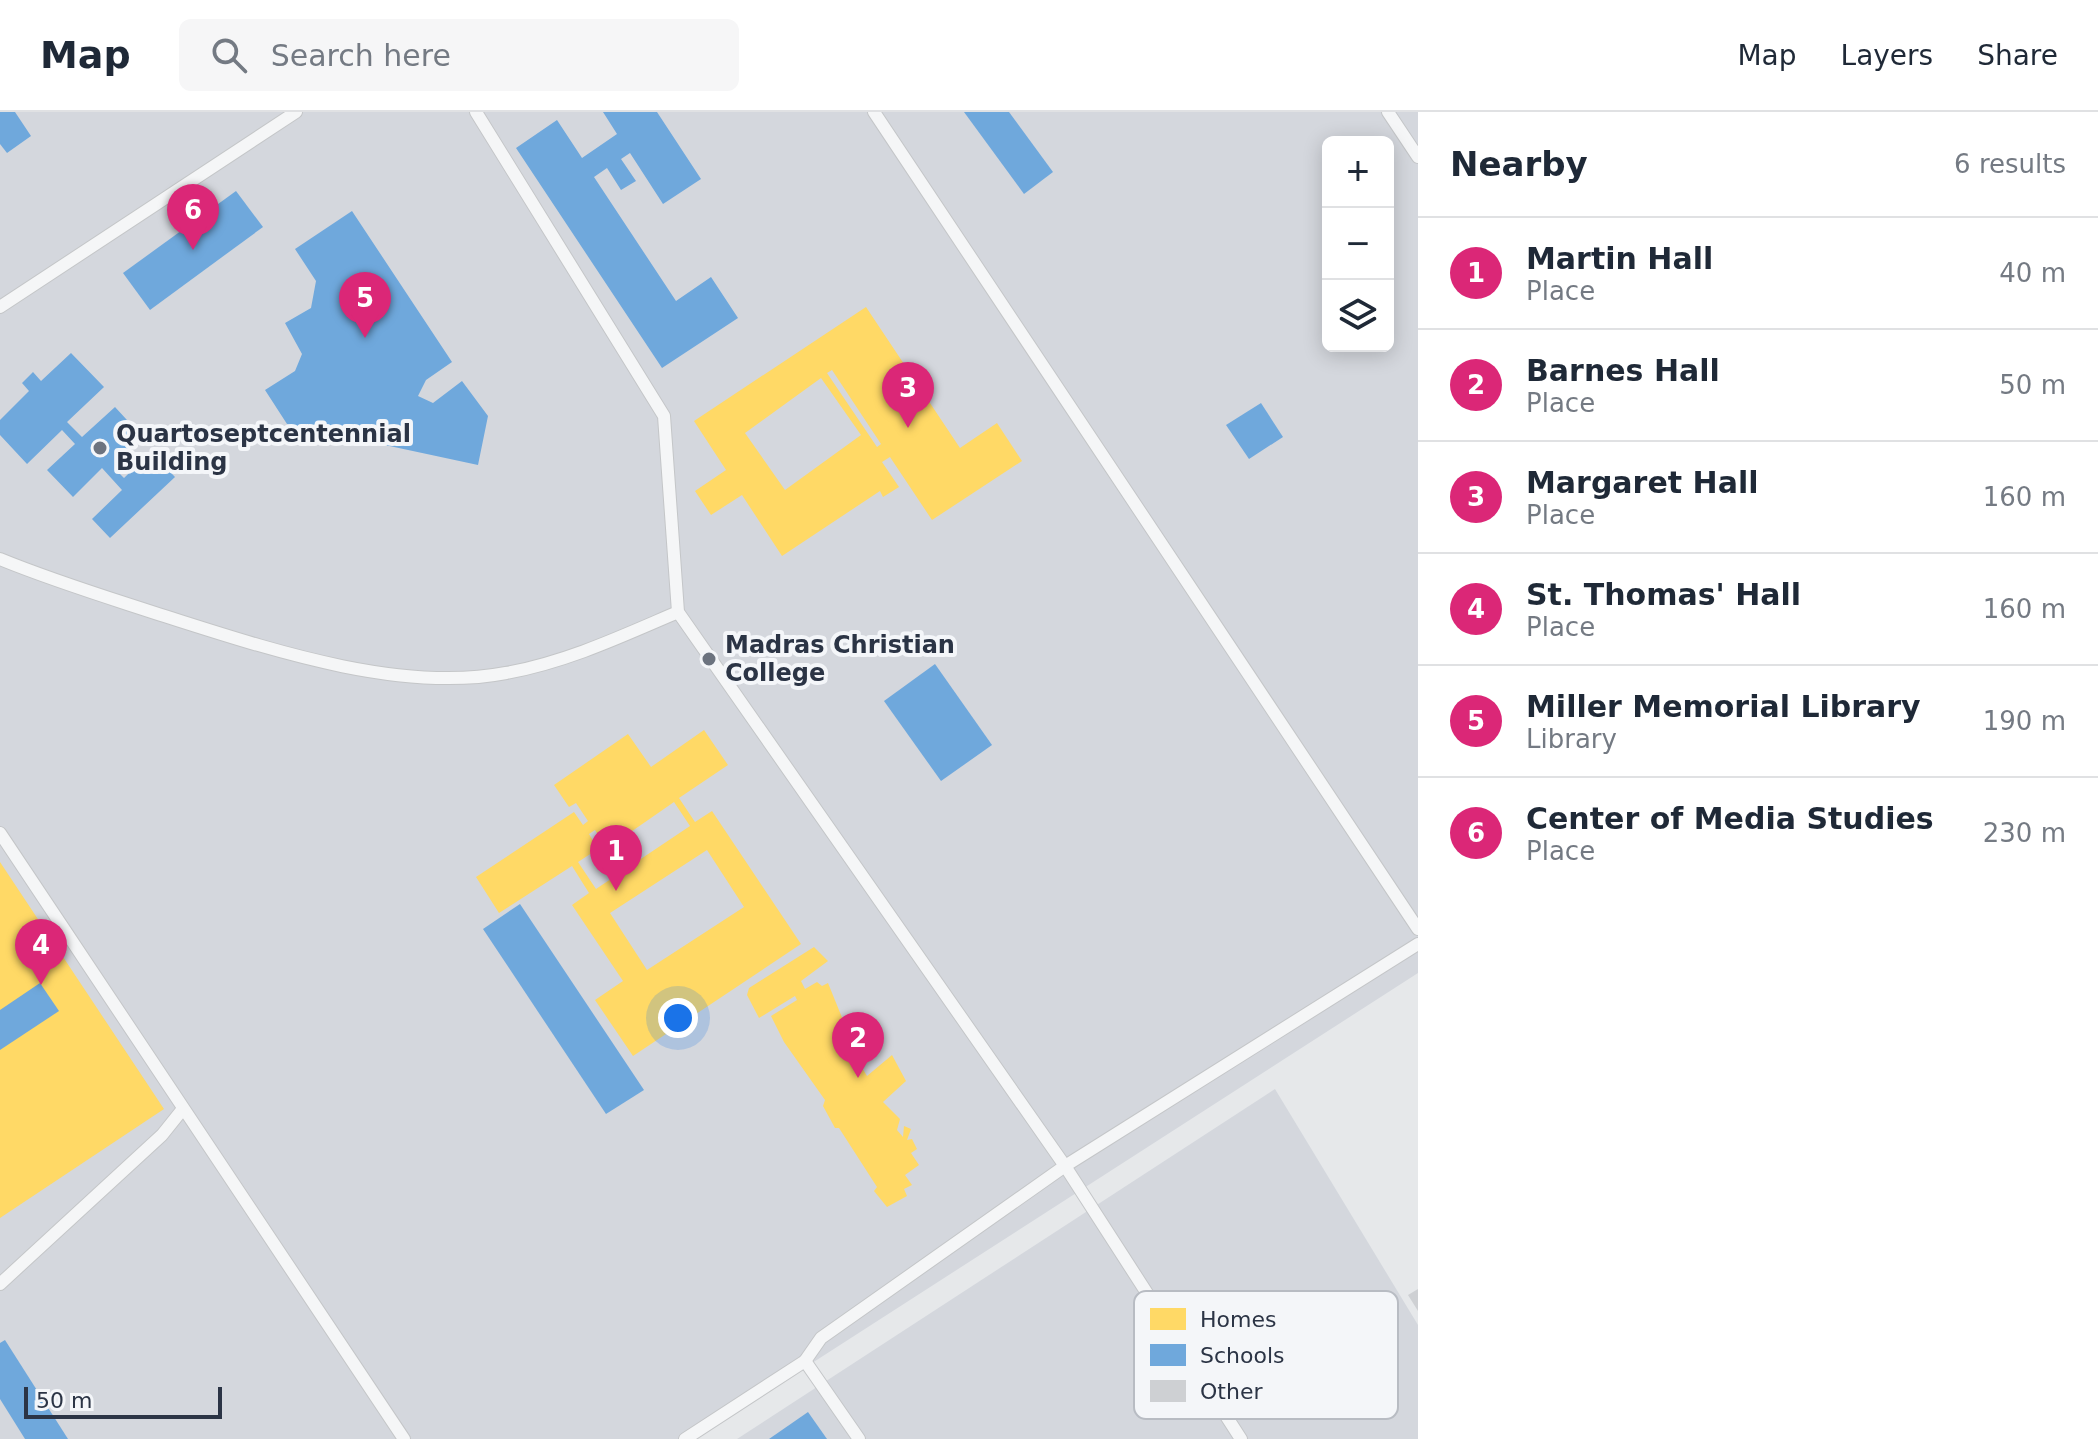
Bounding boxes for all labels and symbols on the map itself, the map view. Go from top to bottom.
pin: 6 [167,184,219,250]
pin: 5 [339,272,391,338]
pin: 3 [882,362,934,428]
place label: Quartoseptcentennial Building [116,420,411,476]
marker: Quartoseptcentennial Building [91,439,109,457]
place label: Madras Christian College [725,631,955,687]
marker: Madras Christian College [700,650,718,668]
pin: 1 [590,825,642,891]
pin: 4 [15,919,67,985]
your location [658,998,698,1038]
pin: 2 [832,1012,884,1078]
legend [1134,1291,1398,1419]
text: Homes [1200,1307,1276,1332]
text: Schools [1200,1343,1285,1368]
text: Other [1200,1379,1263,1404]
scale bar [24,1383,222,1419]

